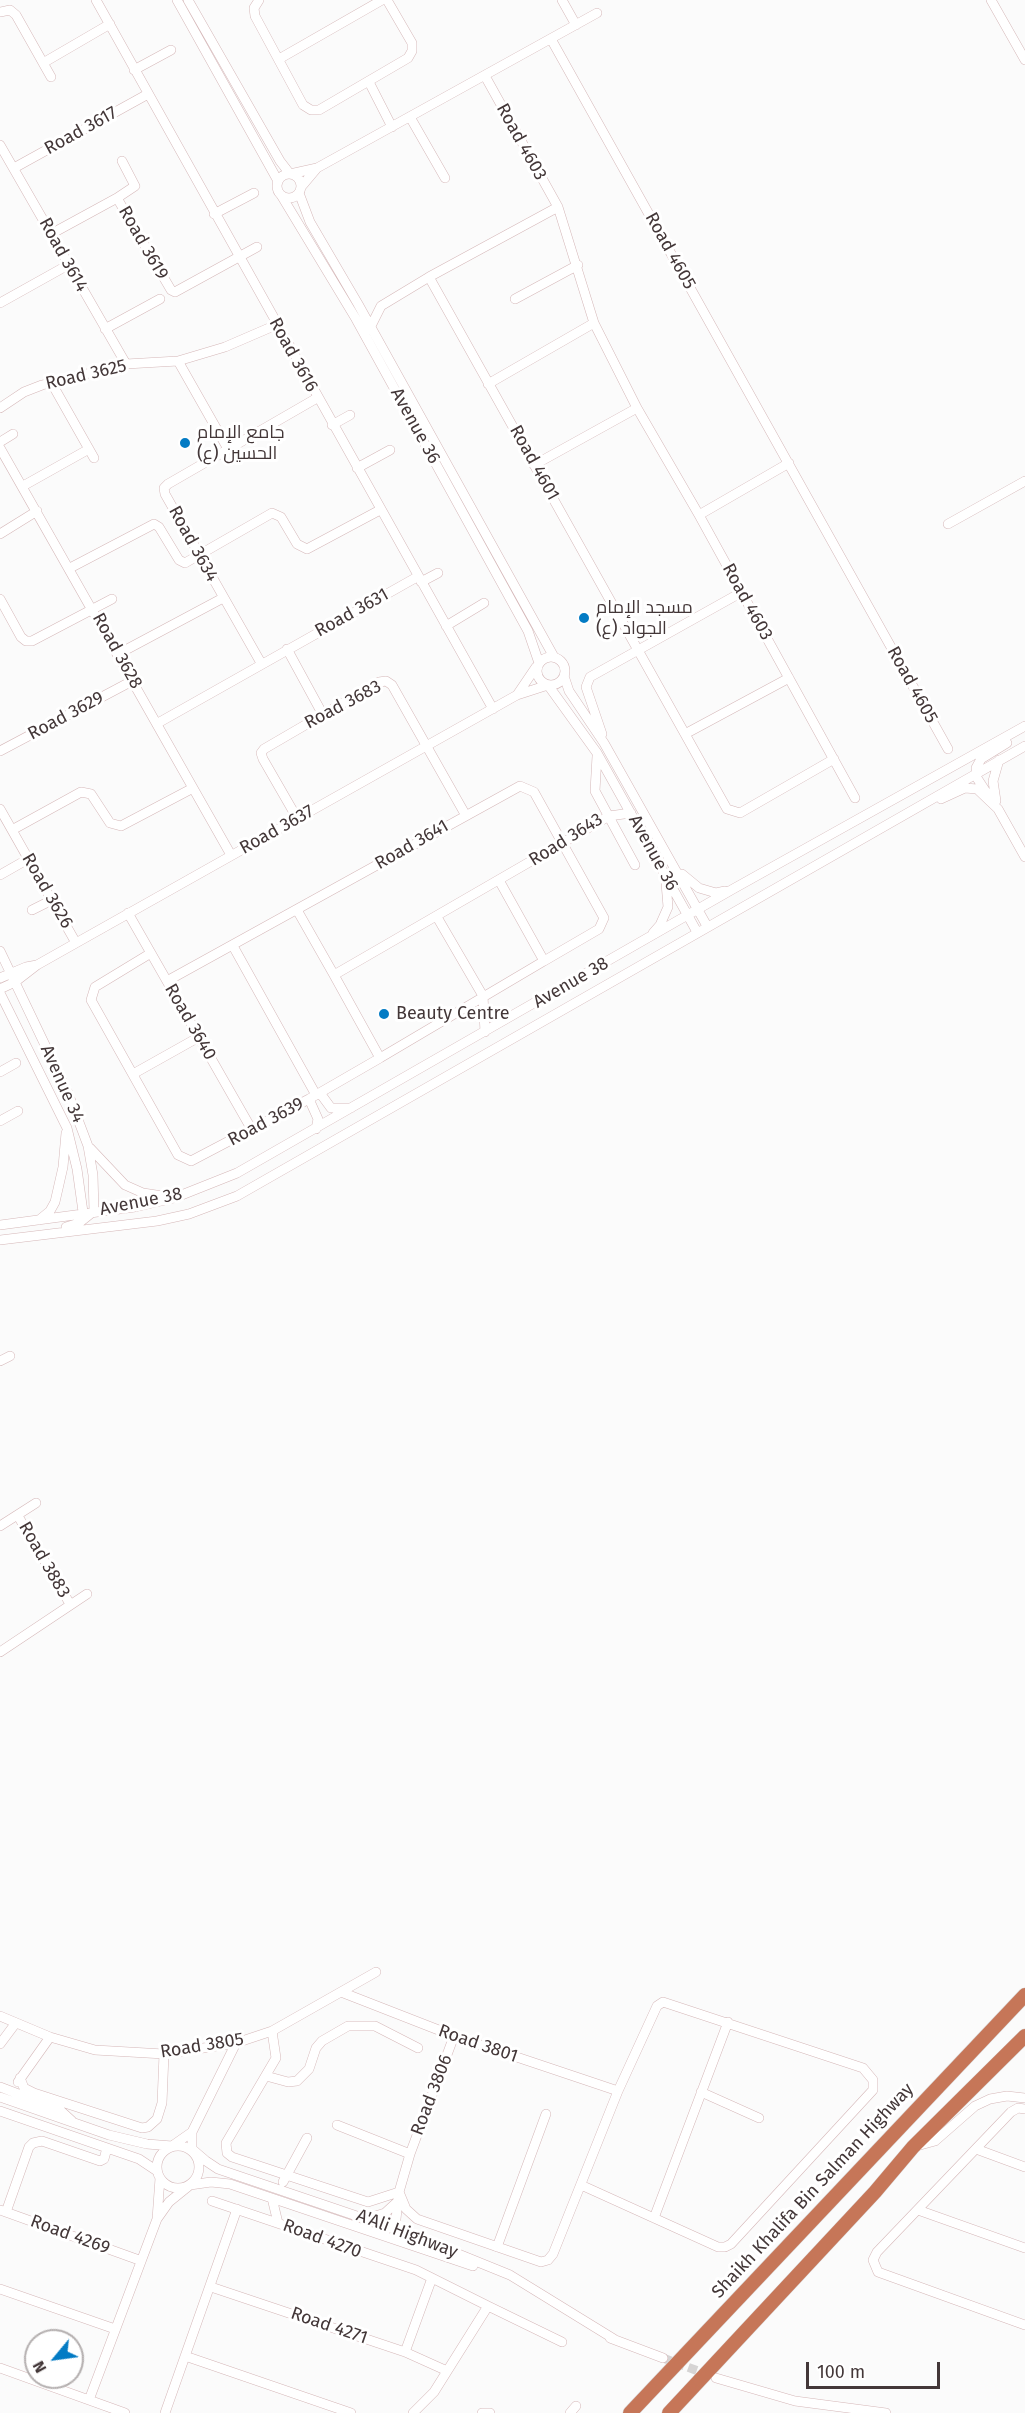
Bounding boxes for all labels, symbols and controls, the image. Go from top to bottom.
street label: Road 4603 [491,100,551,184]
street label: Road 3617 [41,102,121,160]
street label: Road 3619 [113,202,173,284]
street label: Road 4605 [640,209,700,293]
street label: Road 3614 [34,214,92,296]
street label: Road 3616 [264,314,322,396]
street label: Road 3625 [43,355,129,395]
street label: Avenue 36 [385,384,445,468]
place label: جامع الإمام الحسين (ع) [197,422,285,464]
street label: Road 4601 [504,422,564,504]
marker: جامع الإمام الحسين (ع) [178,436,192,450]
street label: Road 3634 [163,502,223,586]
street label: Road 4603 [717,560,777,644]
street label: Road 3631 [311,584,393,642]
place label: مسجد الإمام الجواد (ع) [596,597,693,640]
street label: Road 3628 [87,609,147,693]
marker: مسجد الإمام الجواد (ع) [577,611,591,625]
street label: Road 4605 [882,643,942,727]
street label: Road 3683 [301,676,385,734]
street label: Road 3629 [24,687,108,745]
street label: Road 3637 [236,801,318,859]
street label: Road 3643 [525,809,607,871]
street label: Avenue 36 [623,811,683,895]
street label: Road 3641 [371,815,453,875]
street label: Road 3626 [17,850,77,932]
street label: Avenue 38 [529,953,613,1013]
street label: Road 3640 [160,980,220,1064]
place label: Beauty Centre [396,1003,510,1025]
marker: Beauty Centre [377,1007,391,1021]
street label: Avenue 34 [35,1042,89,1126]
street label: Road 3639 [224,1093,308,1151]
street label: Avenue 38 [98,1183,184,1221]
street label: Road 3883 [14,1518,74,1602]
street label: Road 3801 [435,2020,521,2068]
street label: Road 3805 [159,2029,245,2063]
street label: Road 3806 [407,2052,457,2138]
street label: Shaikh Khalifa Bin Salman Highway [708,2079,918,2303]
street label: A'Ali Highway [353,2205,461,2263]
street label: Road 4269 [27,2211,113,2259]
street label: Road 4270 [280,2215,364,2263]
street label: Road 4271 [288,2303,370,2349]
north arrow [24,2329,84,2389]
scale bar [809,2350,942,2388]
text: N [29,2358,50,2376]
text: 100 m [817,2361,865,2383]

